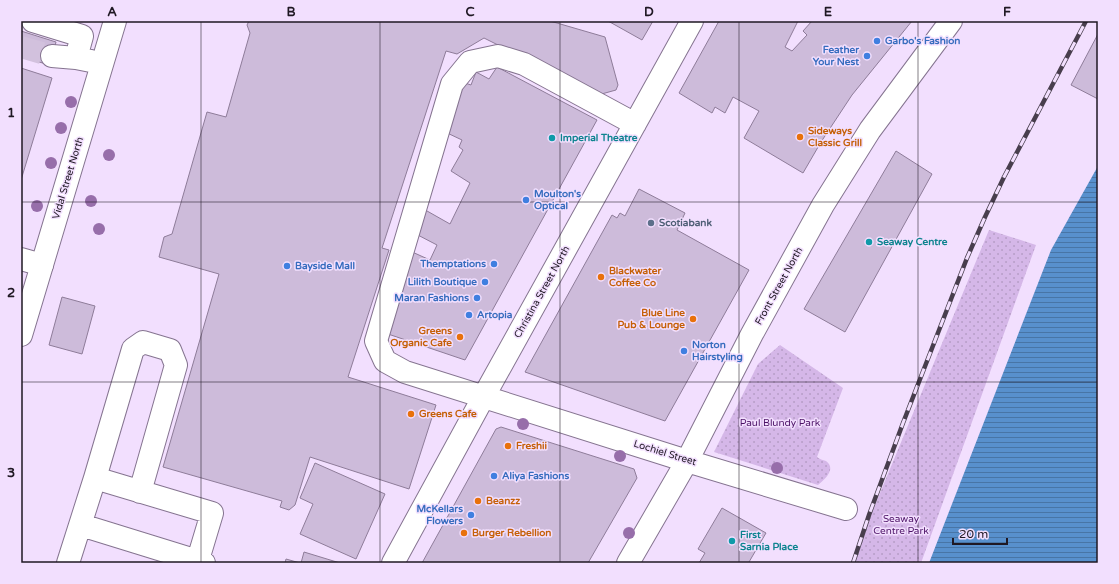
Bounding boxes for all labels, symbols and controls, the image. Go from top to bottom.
text: A [107,4,117,20]
text: B [286,4,296,20]
text: C [465,4,475,20]
text: D [644,4,654,20]
text: E [824,4,832,20]
text: F [1003,4,1011,20]
place label: Garbo's Fashion [885,35,960,47]
marker: Garbo's Fashion [872,36,882,46]
place label: Feather Your Nest [813,44,859,68]
marker: Feather Your Nest [862,51,872,61]
text: 1 [7,105,15,121]
place label: Sideways Classic Grill [808,125,862,149]
place label: Imperial Theatre [560,132,638,144]
marker: Sideways Classic Grill [795,132,805,142]
marker: Imperial Theatre [547,133,557,143]
street label: Vidal Street North [50,135,86,221]
place label: Moulton's Optical [534,188,581,212]
marker: Moulton's Optical [521,195,531,205]
place label: Scotiabank [659,217,712,229]
marker: Scotiabank [646,218,656,228]
place label: Seaway Centre [877,236,948,248]
marker: Seaway Centre [864,237,874,247]
street label: Christina Street North [512,244,572,340]
street label: Front Street North [753,245,805,327]
place label: Themptations [419,258,486,270]
marker: Themptations [489,259,499,269]
place label: Bayside Mall [295,260,355,272]
marker: Bayside Mall [282,261,292,271]
place label: Blackwater Coffee Co [609,265,662,289]
marker: Blackwater Coffee Co [596,272,606,282]
place label: Lilith Boutique [408,276,477,288]
marker: Lilith Boutique [480,277,490,287]
text: 2 [7,285,15,301]
place label: Maran Fashions [394,292,469,304]
marker: Maran Fashions [472,293,482,303]
place label: Blue Line Pub & Lounge [617,307,685,331]
place label: Artopia [477,309,513,321]
marker: Artopia [464,310,474,320]
marker: Blue Line Pub & Lounge [688,314,698,324]
place label: Greens Organic Cafe [390,325,452,349]
marker: Greens Organic Cafe [455,332,465,342]
place label: Norton Hairstyling [692,339,743,363]
marker: Norton Hairstyling [679,346,689,356]
place label: Greens Cafe [419,408,477,420]
marker: Greens Cafe [406,409,416,419]
park label: Paul Blundy Park [740,417,821,429]
street label: Lochiel Street [632,438,698,468]
place label: Freshii [516,440,548,452]
marker: Freshii [503,441,513,451]
text: 3 [7,465,15,481]
place label: Aliya Fashions [502,470,569,482]
marker: Aliya Fashions [489,471,499,481]
place label: Beanzz [486,495,520,507]
marker: Beanzz [473,496,483,506]
place label: McKellars Flowers [417,503,463,527]
marker: McKellars Flowers [466,510,476,520]
park label: Seaway Centre Park [873,513,929,537]
scale bar [953,520,1007,546]
place label: Burger Rebellion [472,527,551,539]
text: 20 m [959,527,988,541]
marker: Burger Rebellion [459,528,469,538]
place label: First Sarnia Place [740,529,798,553]
marker: First Sarnia Place [727,536,737,546]

